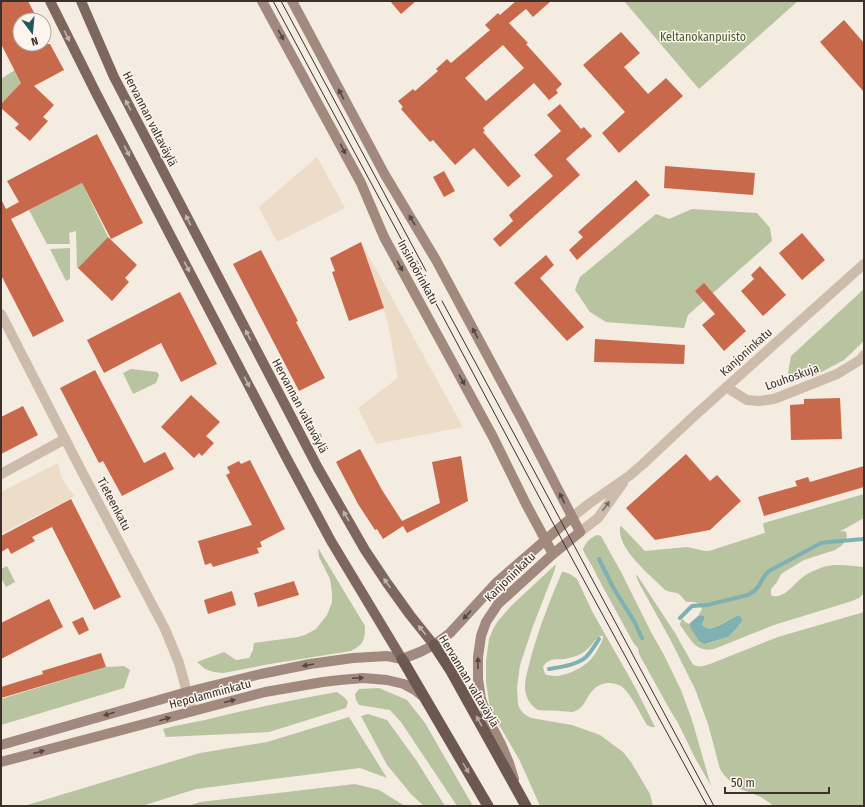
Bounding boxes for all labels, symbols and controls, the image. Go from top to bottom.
north arrow [12,12,52,52]
one-way arrow [277,29,284,41]
one-way arrow [64,30,71,42]
park label: Keltanokanpuisto [660,30,746,44]
text: N [30,34,40,48]
street label: Hervannan valtaväylä [120,69,180,169]
one-way arrow [338,88,344,100]
one-way arrow [125,99,132,111]
one-way arrow [339,144,346,155]
one-way arrow [124,146,130,157]
one-way arrow [185,214,192,226]
one-way arrow [408,214,415,226]
street label: Insinöörinkatu [395,237,441,307]
one-way arrow [396,260,403,272]
one-way arrow [184,261,190,273]
street label: Kanjoninkatu [717,325,775,379]
one-way arrow [472,327,478,339]
one-way arrow [245,330,252,341]
street label: Hervannan valtaväylä [269,356,331,456]
street label: Louhoskuja [763,361,821,393]
one-way arrow [459,374,466,386]
one-way arrow [244,376,250,388]
street label: Tieteenkatu [94,475,134,533]
one-way arrow [558,492,565,503]
one-way arrow [602,501,611,512]
one-way arrow [342,510,349,522]
street label: Kanjoninkatu [482,549,538,605]
one-way arrow [383,578,391,589]
one-way arrow [462,610,471,620]
one-way arrow [418,625,426,636]
street label: Hervannan valtaväylä [436,632,502,730]
one-way arrow [475,656,481,669]
one-way arrow [302,662,314,668]
one-way arrow [352,675,364,682]
street label: Hepolamminkatu [168,676,252,712]
one-way arrow [224,698,236,704]
one-way arrow [102,711,114,717]
one-way arrow [159,716,171,722]
one-way arrow [476,716,482,727]
one-way arrow [33,749,45,755]
one-way arrow [462,762,469,774]
scale bar [725,769,829,795]
text: 50 m [731,776,755,790]

